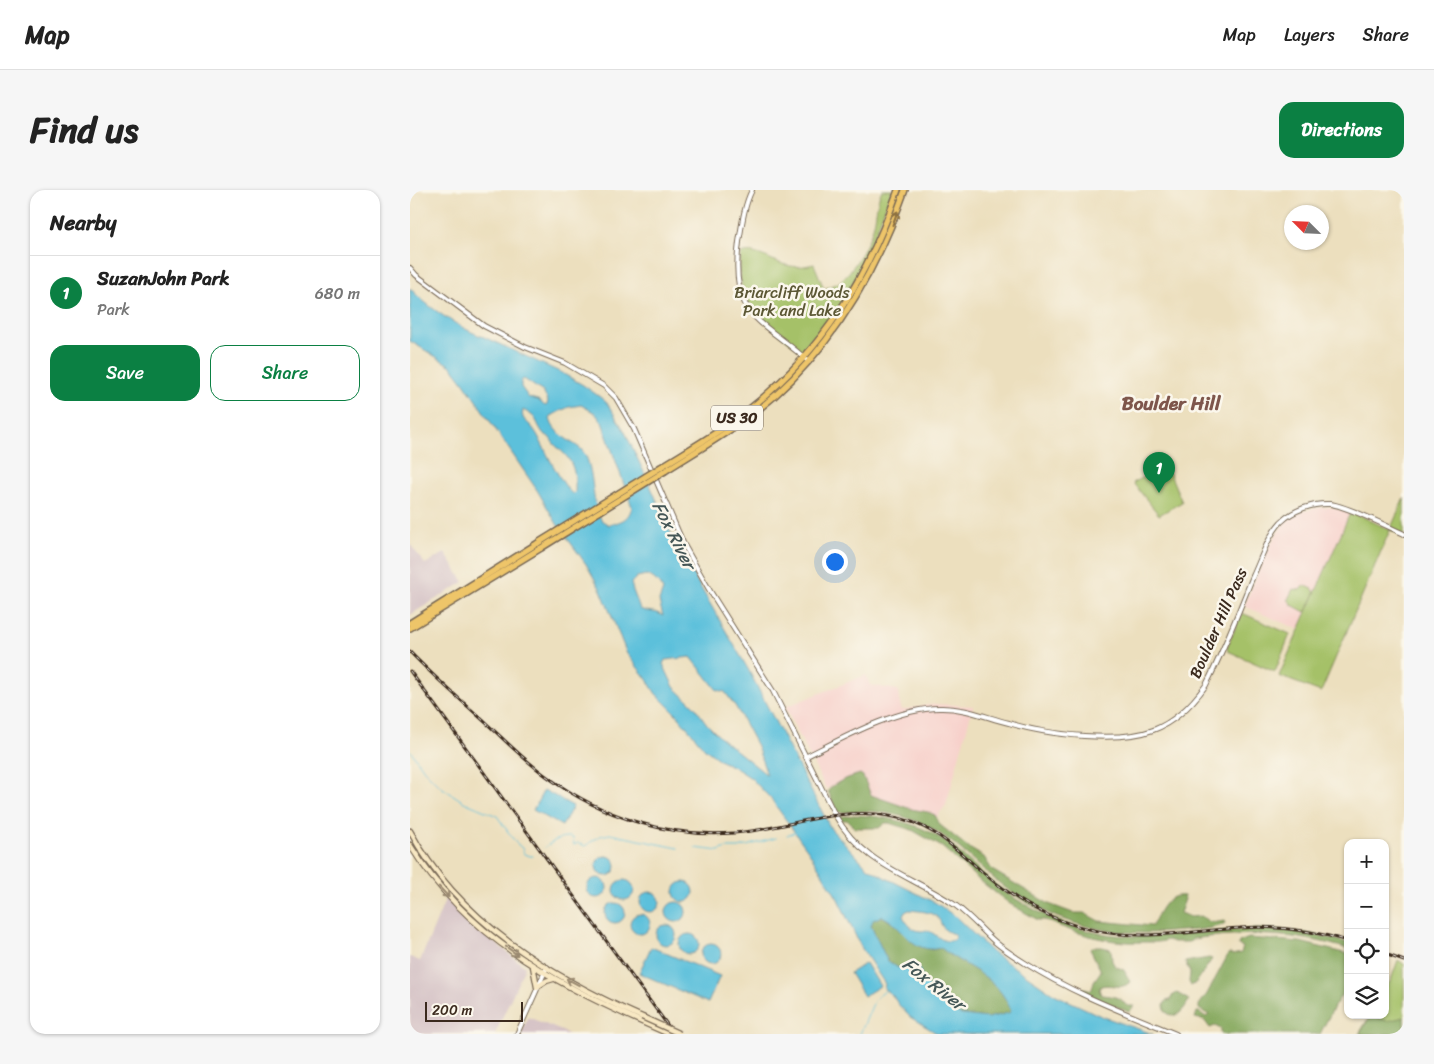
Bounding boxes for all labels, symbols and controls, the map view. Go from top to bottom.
text: Map [25,14,69,56]
text: Map [1223,19,1256,51]
text: Layers [1284,19,1335,51]
text: Share [1363,19,1409,51]
text: Find us [30,99,138,161]
button: Directions [1279,102,1404,158]
text: Nearby [50,204,116,242]
north arrow [1284,205,1329,250]
one-way arrow [891,211,900,226]
text: SuzanJohn Park [97,262,230,295]
park label: Briarcliff Woods Park and Lake [734,278,850,325]
text: 1 [63,279,69,308]
text: 680 m [315,279,360,308]
text: Park [97,295,130,324]
button: Save [50,345,200,401]
button: Share [210,345,360,401]
district label: Boulder Hill [1122,387,1222,420]
road number: US 30 [711,406,763,430]
pin: 1 [1143,452,1175,493]
water label: Fox River [643,495,707,578]
your location [822,549,848,575]
street label: Boulder Hill Pass [1181,562,1256,683]
map controls [1344,839,1389,1019]
button: + [1344,839,1389,884]
button: − [1344,884,1389,929]
one-way arrow [438,886,450,898]
button: locate [1344,929,1389,974]
one-way arrow [505,946,519,956]
water label: Fox River [895,949,976,1021]
button: layers [1344,974,1389,1019]
one-way arrow [566,977,580,987]
text: 200 m [432,998,472,1023]
scale bar [425,999,522,1022]

